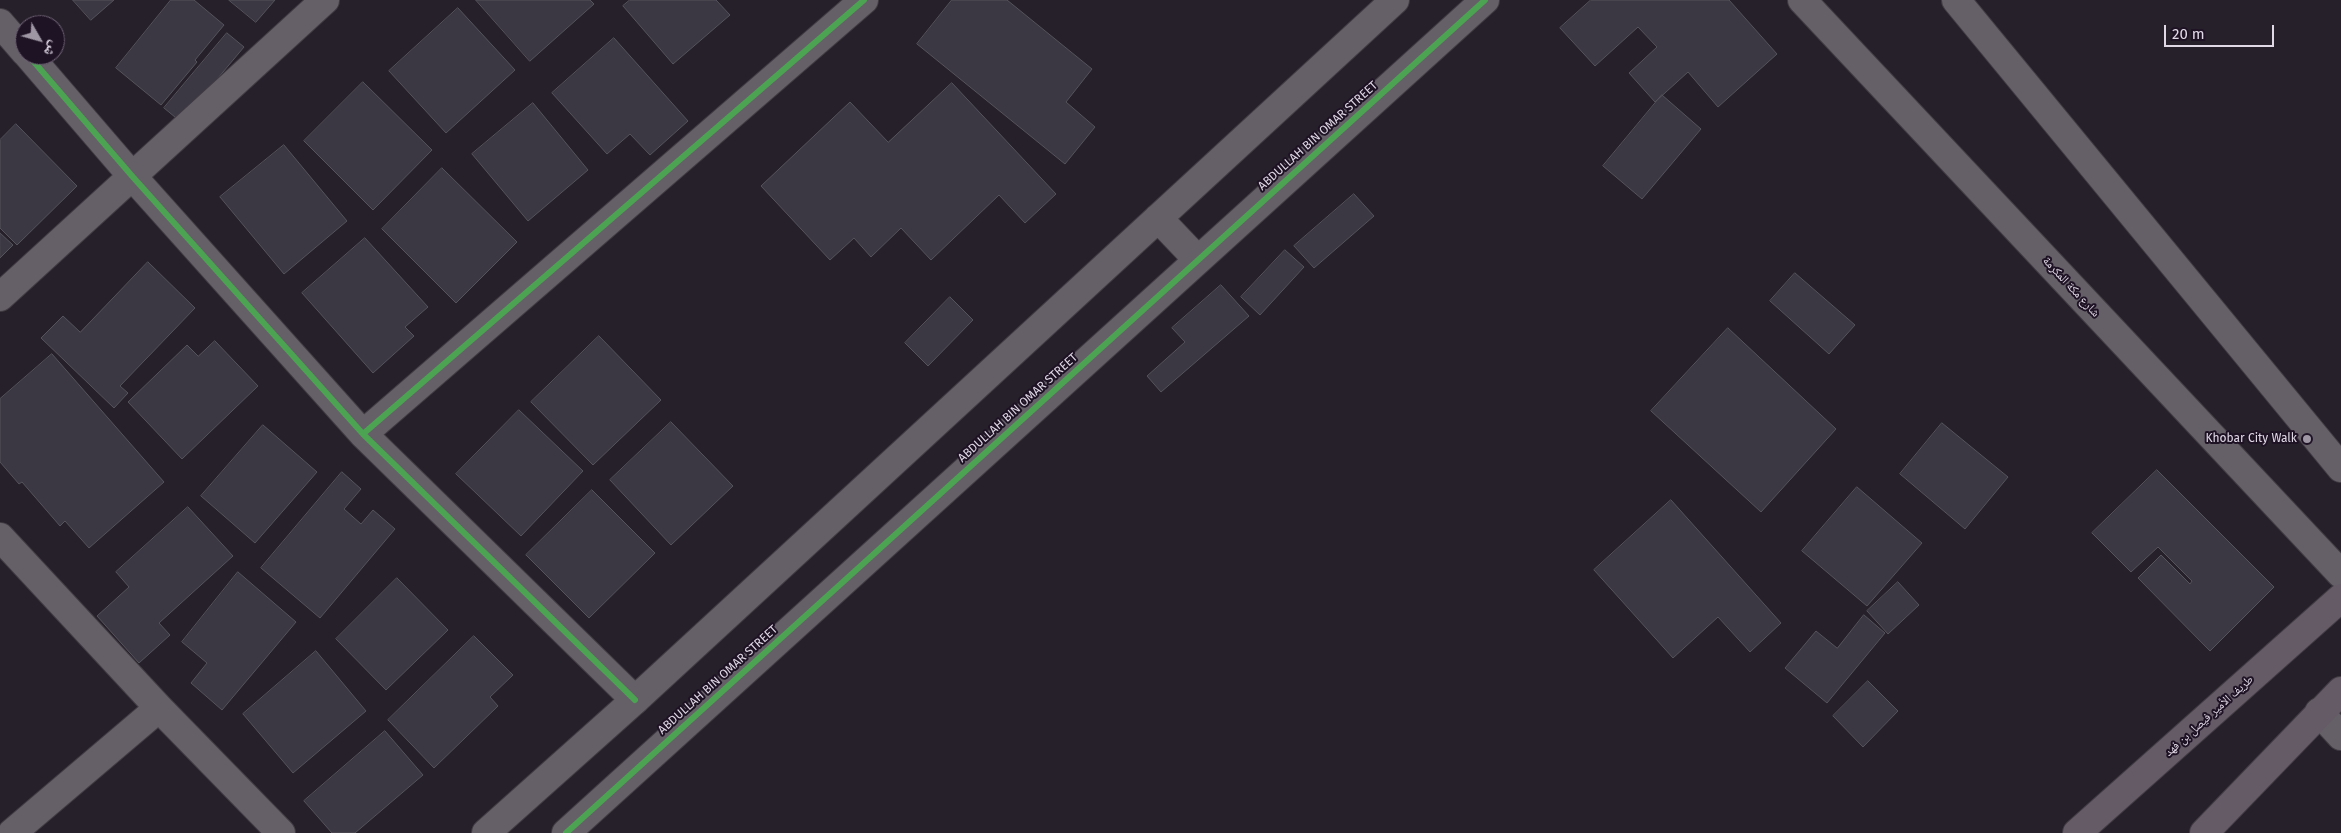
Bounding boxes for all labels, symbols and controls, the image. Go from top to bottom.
north arrow [15,15,65,65]
scale bar [2166,15,2276,47]
text: 20 m [2172,25,2205,43]
text: ش [40,38,63,60]
street label: ABDULLAH BIN OMAR STREET [1255,78,1381,194]
street label: شارع مكة المكرمة [2039,254,2103,320]
street label: ABDULLAH BIN OMAR STREET [955,350,1081,466]
place label: Khobar City Walk [2205,432,2297,446]
marker: Khobar City Walk [2301,433,2313,445]
street label: ABDULLAH BIN OMAR STREET [655,622,781,738]
street label: طريف الأمير فيصل بن فهد [2162,672,2256,760]

